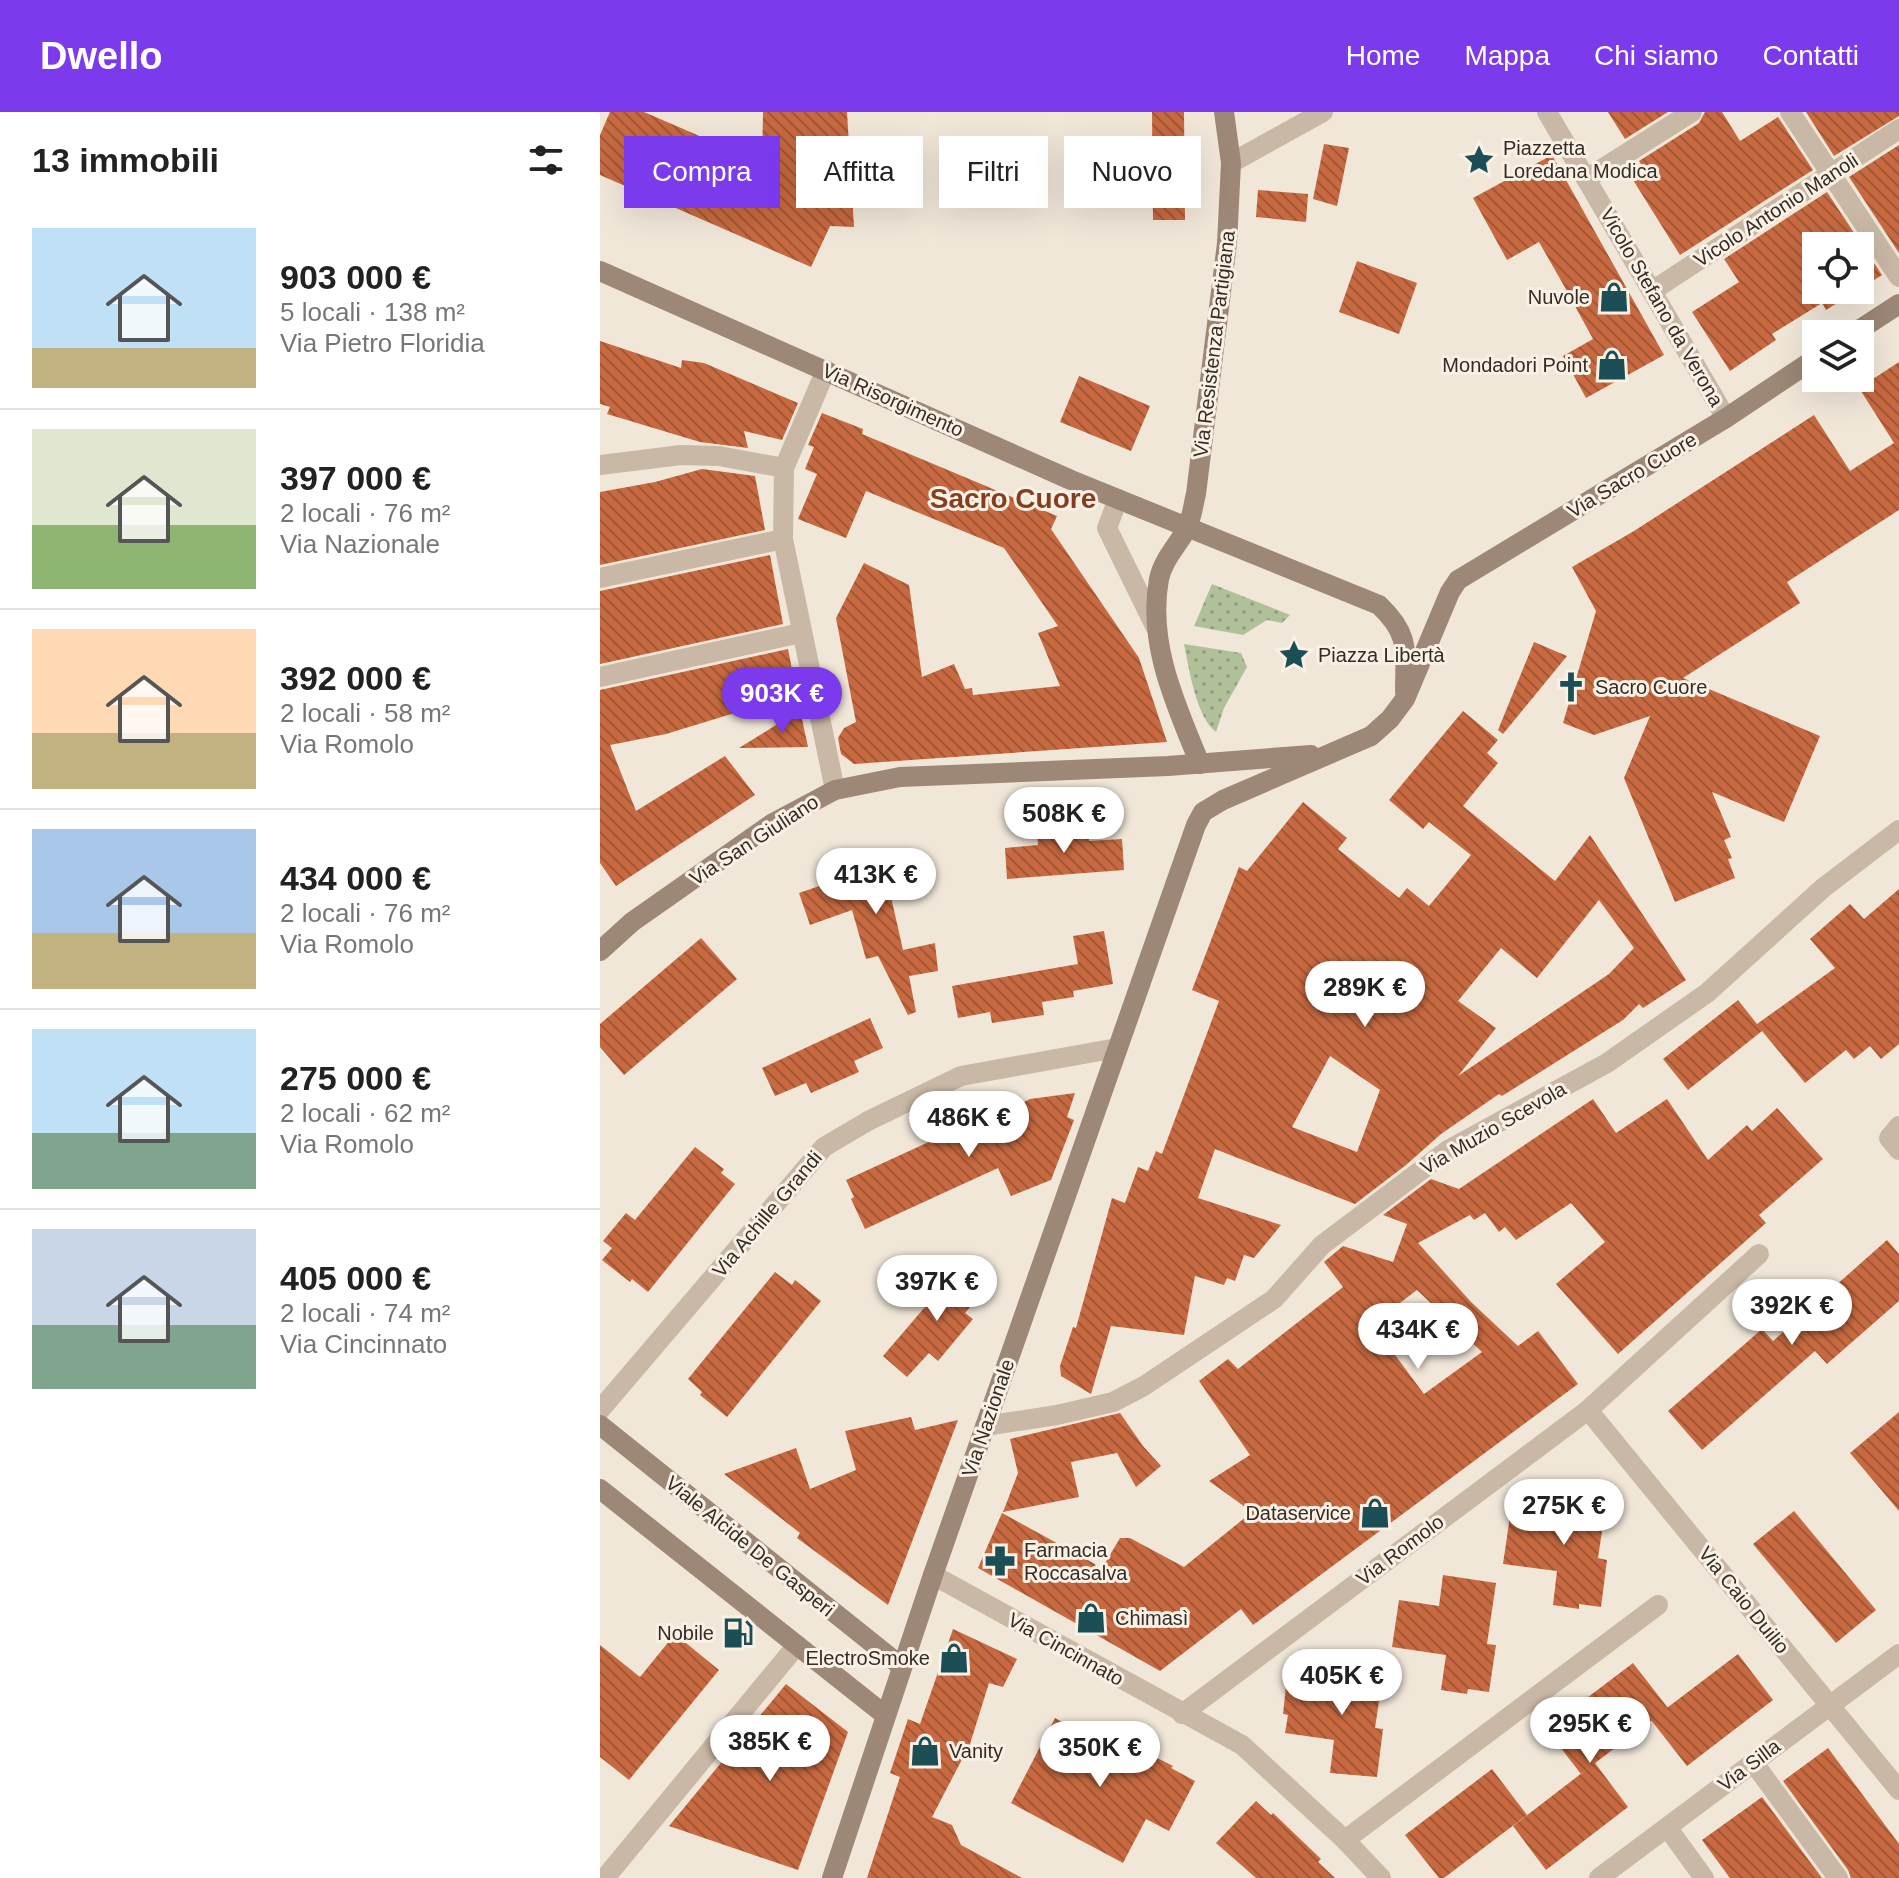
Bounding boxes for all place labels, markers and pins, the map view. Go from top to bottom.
place label: Piazzetta Loredana Modica [1503,137,1658,182]
place icon: Piazzetta Loredana Modica [1462,143,1496,177]
shop icon: Nuvole [1597,280,1631,314]
place label: Nuvole [1528,286,1590,308]
shop icon: Mondadori Point [1595,348,1629,382]
place label: Mondadori Point [1442,354,1588,376]
place icon: Piazza Libertà [1277,638,1311,672]
place label: Piazza Libertà [1318,644,1446,666]
pin: 903K € [717,667,847,735]
church icon: Sacro Cuore [1554,670,1588,704]
place label: Sacro Cuore [1595,676,1707,698]
pin: 508K € [999,787,1129,855]
pin: 413K € [811,848,941,916]
pin: 289K € [1300,961,1430,1029]
pin: 486K € [904,1091,1034,1159]
pin: 397K € [872,1255,1002,1323]
pin: 392K € [1727,1279,1857,1347]
pin: 434K € [1353,1303,1483,1371]
pin: 275K € [1499,1479,1629,1547]
shop icon: Dataservice [1358,1496,1392,1530]
place label: Dataservice [1245,1502,1351,1524]
place label: Farmacia Roccasalva [1024,1539,1128,1584]
pharmacy icon: Farmacia Roccasalva [983,1544,1017,1578]
shop icon: Chimasì [1074,1601,1108,1635]
place label: Chimasì [1115,1607,1188,1629]
fuel station icon: Nobile [721,1616,755,1650]
place label: Nobile [657,1622,714,1644]
shop icon: ElectroSmoke [937,1641,971,1675]
place label: ElectroSmoke [806,1647,930,1669]
pin: 405K € [1277,1649,1407,1717]
pin: 295K € [1525,1697,1655,1765]
pin: 385K € [705,1715,835,1783]
pin: 350K € [1035,1721,1165,1789]
shop icon: Vanity [908,1734,942,1768]
place label: Vanity [949,1740,1003,1762]

